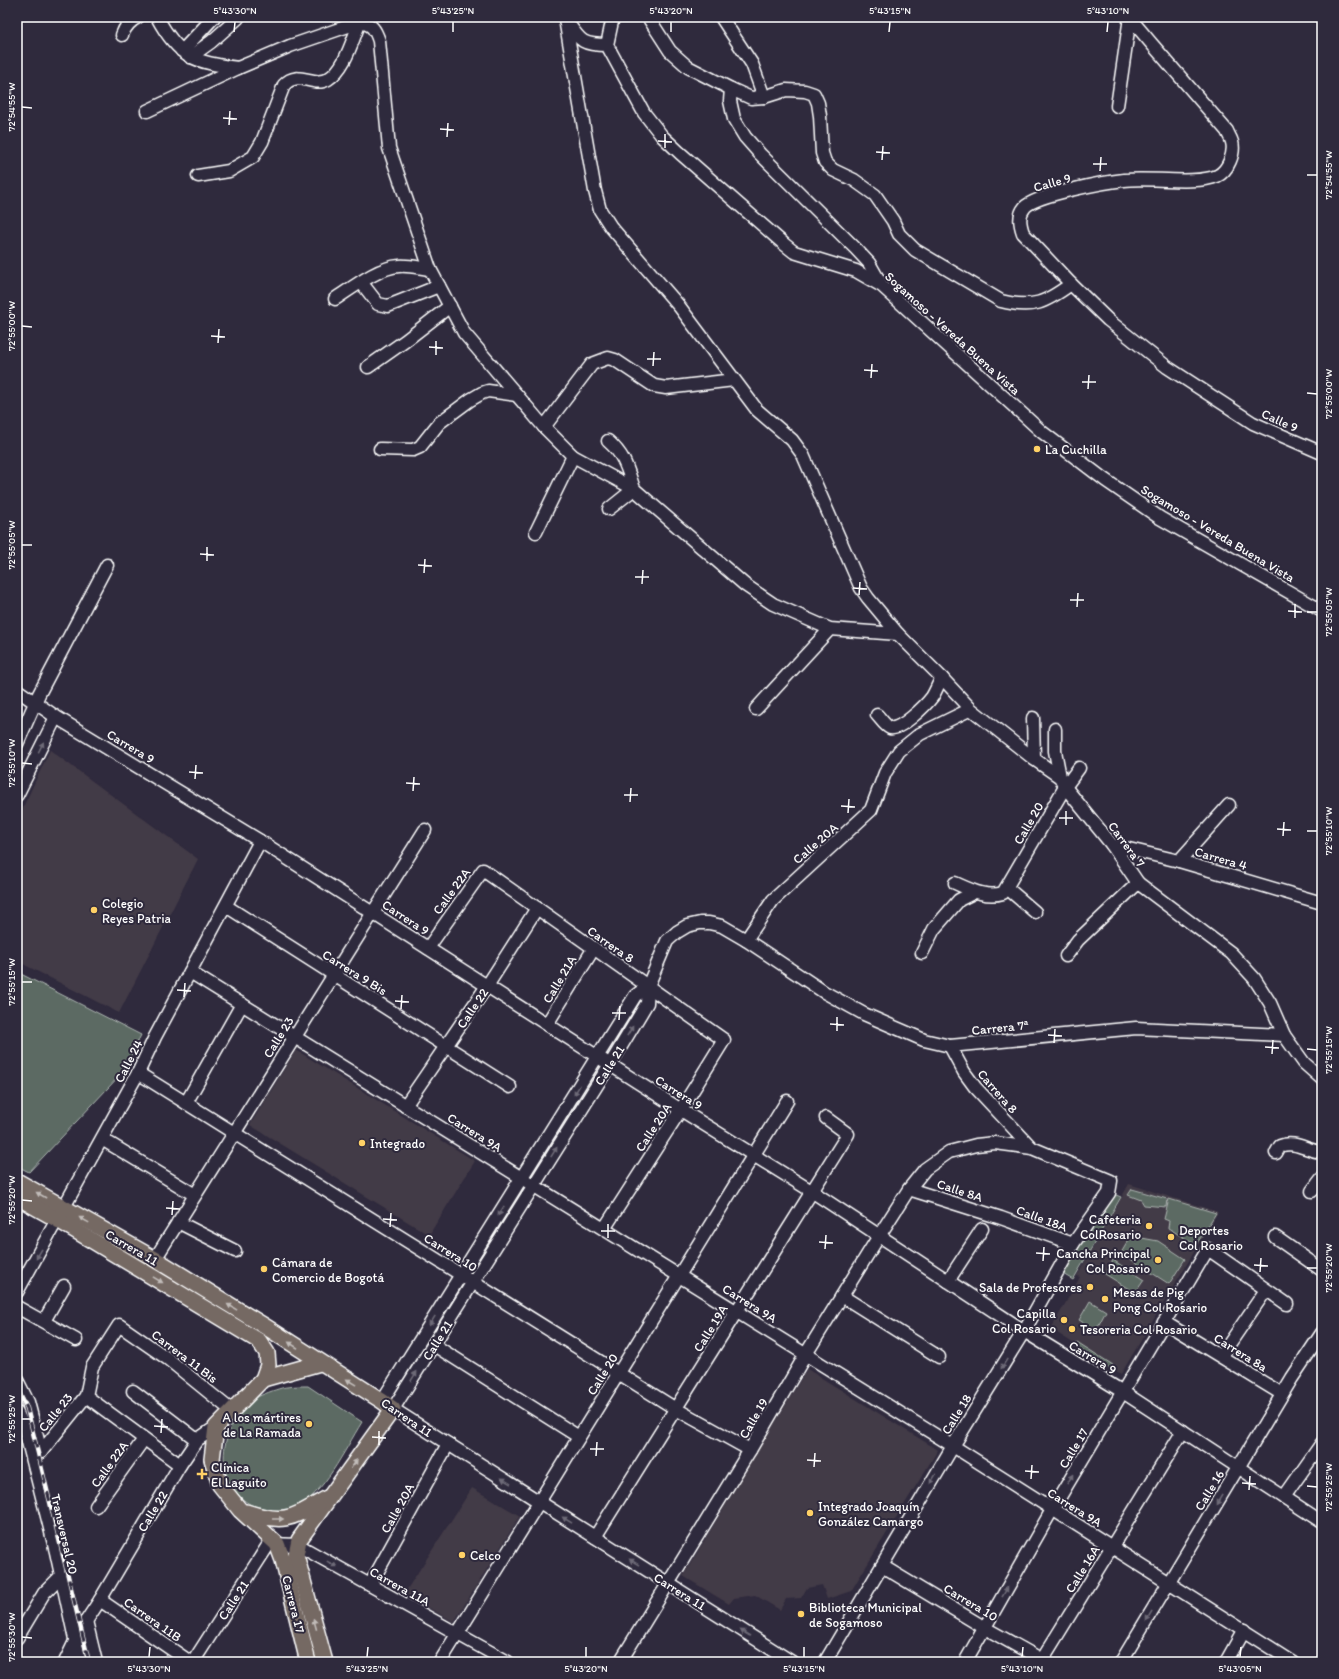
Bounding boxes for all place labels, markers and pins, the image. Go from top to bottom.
place label: La Cuchilla [1045,442,1107,457]
marker: La Cuchilla [1032,444,1042,454]
place label: Colegio Reyes Patria [102,896,172,926]
marker: Colegio Reyes Patria [89,905,99,915]
place label: Integrado [370,1136,425,1151]
marker: Integrado [357,1138,367,1148]
place label: Cafeteria ColRosario [1080,1212,1142,1242]
marker: Cafeteria ColRosario [1144,1221,1154,1231]
place label: Deportes Col Rosario [1179,1223,1243,1253]
marker: Deportes Col Rosario [1166,1232,1176,1242]
place label: Cancha Principal Col Rosario [1056,1246,1150,1276]
place label: Cámara de Comercio de Bogotá [272,1255,384,1285]
marker: Cancha Principal Col Rosario [1153,1255,1163,1265]
marker: Cámara de Comercio de Bogotá [259,1264,269,1274]
place label: Sala de Profesores [979,1280,1082,1295]
marker: Sala de Profesores [1085,1282,1095,1292]
place label: Mesas de Pig Pong Col Rosario [1113,1285,1208,1315]
marker: Mesas de Pig Pong Col Rosario [1100,1294,1110,1304]
place label: Capilla Col Rosario [992,1306,1056,1336]
marker: Capilla Col Rosario [1059,1315,1069,1325]
place label: Tesoreria Col Rosario [1080,1322,1198,1337]
marker: Tesoreria Col Rosario [1067,1324,1077,1334]
place label: A los mártires de La Ramada [223,1410,302,1440]
marker: A los mártires de La Ramada [304,1419,314,1429]
place label: Clínica El Laguito [211,1460,267,1490]
marker: Clínica El Laguito [196,1468,208,1480]
place label: Integrado Joaquín González Camargo [818,1499,924,1529]
marker: Integrado Joaquín González Camargo [805,1508,815,1518]
place label: Celco [470,1548,501,1563]
marker: Celco [457,1550,467,1560]
place label: Biblioteca Municipal de Sogamoso [809,1600,922,1630]
marker: Biblioteca Municipal de Sogamoso [796,1609,806,1619]

